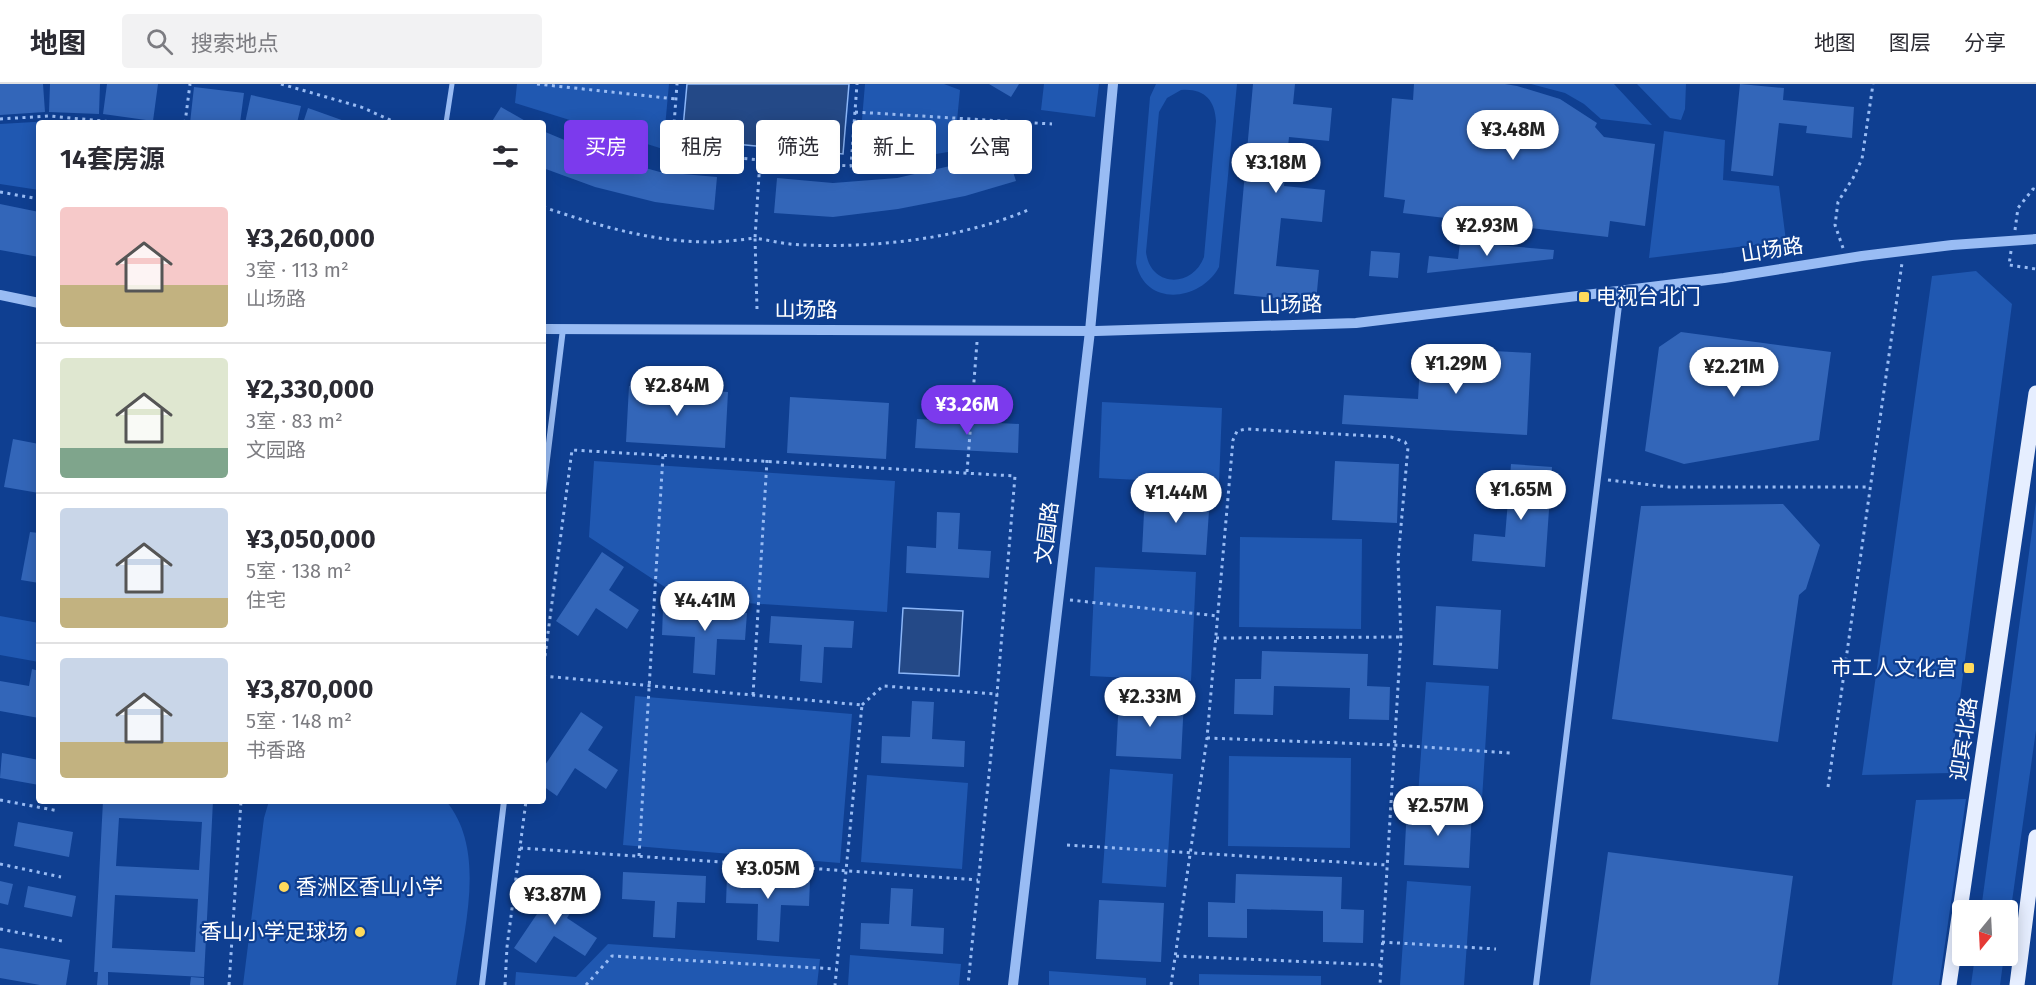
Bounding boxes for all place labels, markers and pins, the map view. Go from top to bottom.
pin: ¥3.48M [1464,110,1562,161]
pin: ¥3.18M [1227,143,1325,194]
pin: ¥2.93M [1438,206,1536,257]
place label: 电视台北门 [1596,284,1701,310]
marker: 电视台北门 [1577,290,1591,304]
pin: ¥1.29M [1407,344,1505,395]
pin: ¥2.21M [1685,347,1783,398]
pin: ¥2.84M [628,366,726,417]
pin: ¥3.26M [918,385,1016,436]
pin: ¥1.65M [1472,470,1570,521]
pin: ¥1.44M [1127,473,1225,524]
pin: ¥4.41M [656,581,754,632]
place label: 市工人文化宫 [1831,655,1957,681]
marker: 市工人文化宫 [1962,661,1976,675]
pin: ¥2.33M [1101,677,1199,728]
pin: ¥2.57M [1389,786,1487,837]
pin: ¥3.05M [719,849,817,900]
place label: 香洲区香山小学 [296,874,443,900]
pin: ¥3.87M [506,875,604,926]
marker: 香洲区香山小学 [277,880,291,894]
place label: 香山小学足球场 [201,919,348,945]
marker: 香山小学足球场 [353,925,367,939]

